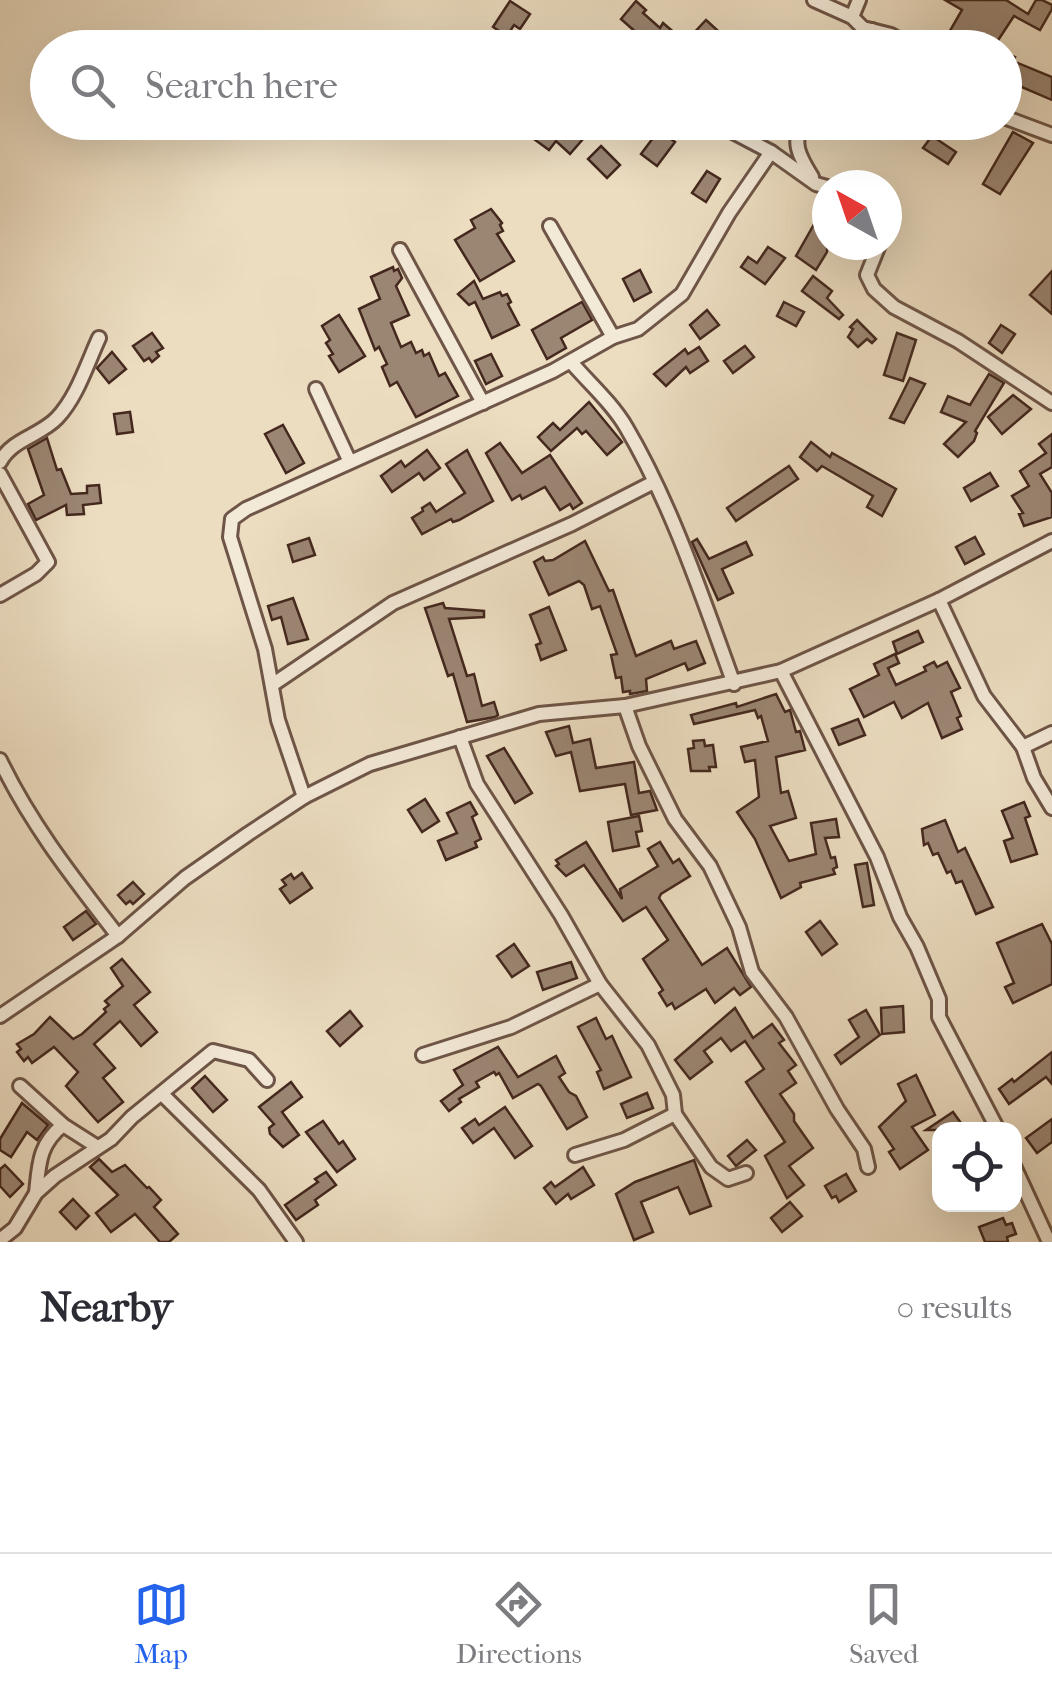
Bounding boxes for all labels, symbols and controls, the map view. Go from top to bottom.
search box [30,30,1022,140]
icon: search [65,58,120,113]
text: Search here [145,63,338,108]
north arrow [812,170,902,260]
map controls [932,1122,1022,1212]
button: locate [932,1122,1022,1212]
text: Nearby [40,1283,172,1332]
text: 0 results [896,1289,1012,1326]
tab: Map [134,1577,189,1670]
tab: Directions [456,1577,582,1670]
tab: Saved [849,1577,918,1670]

